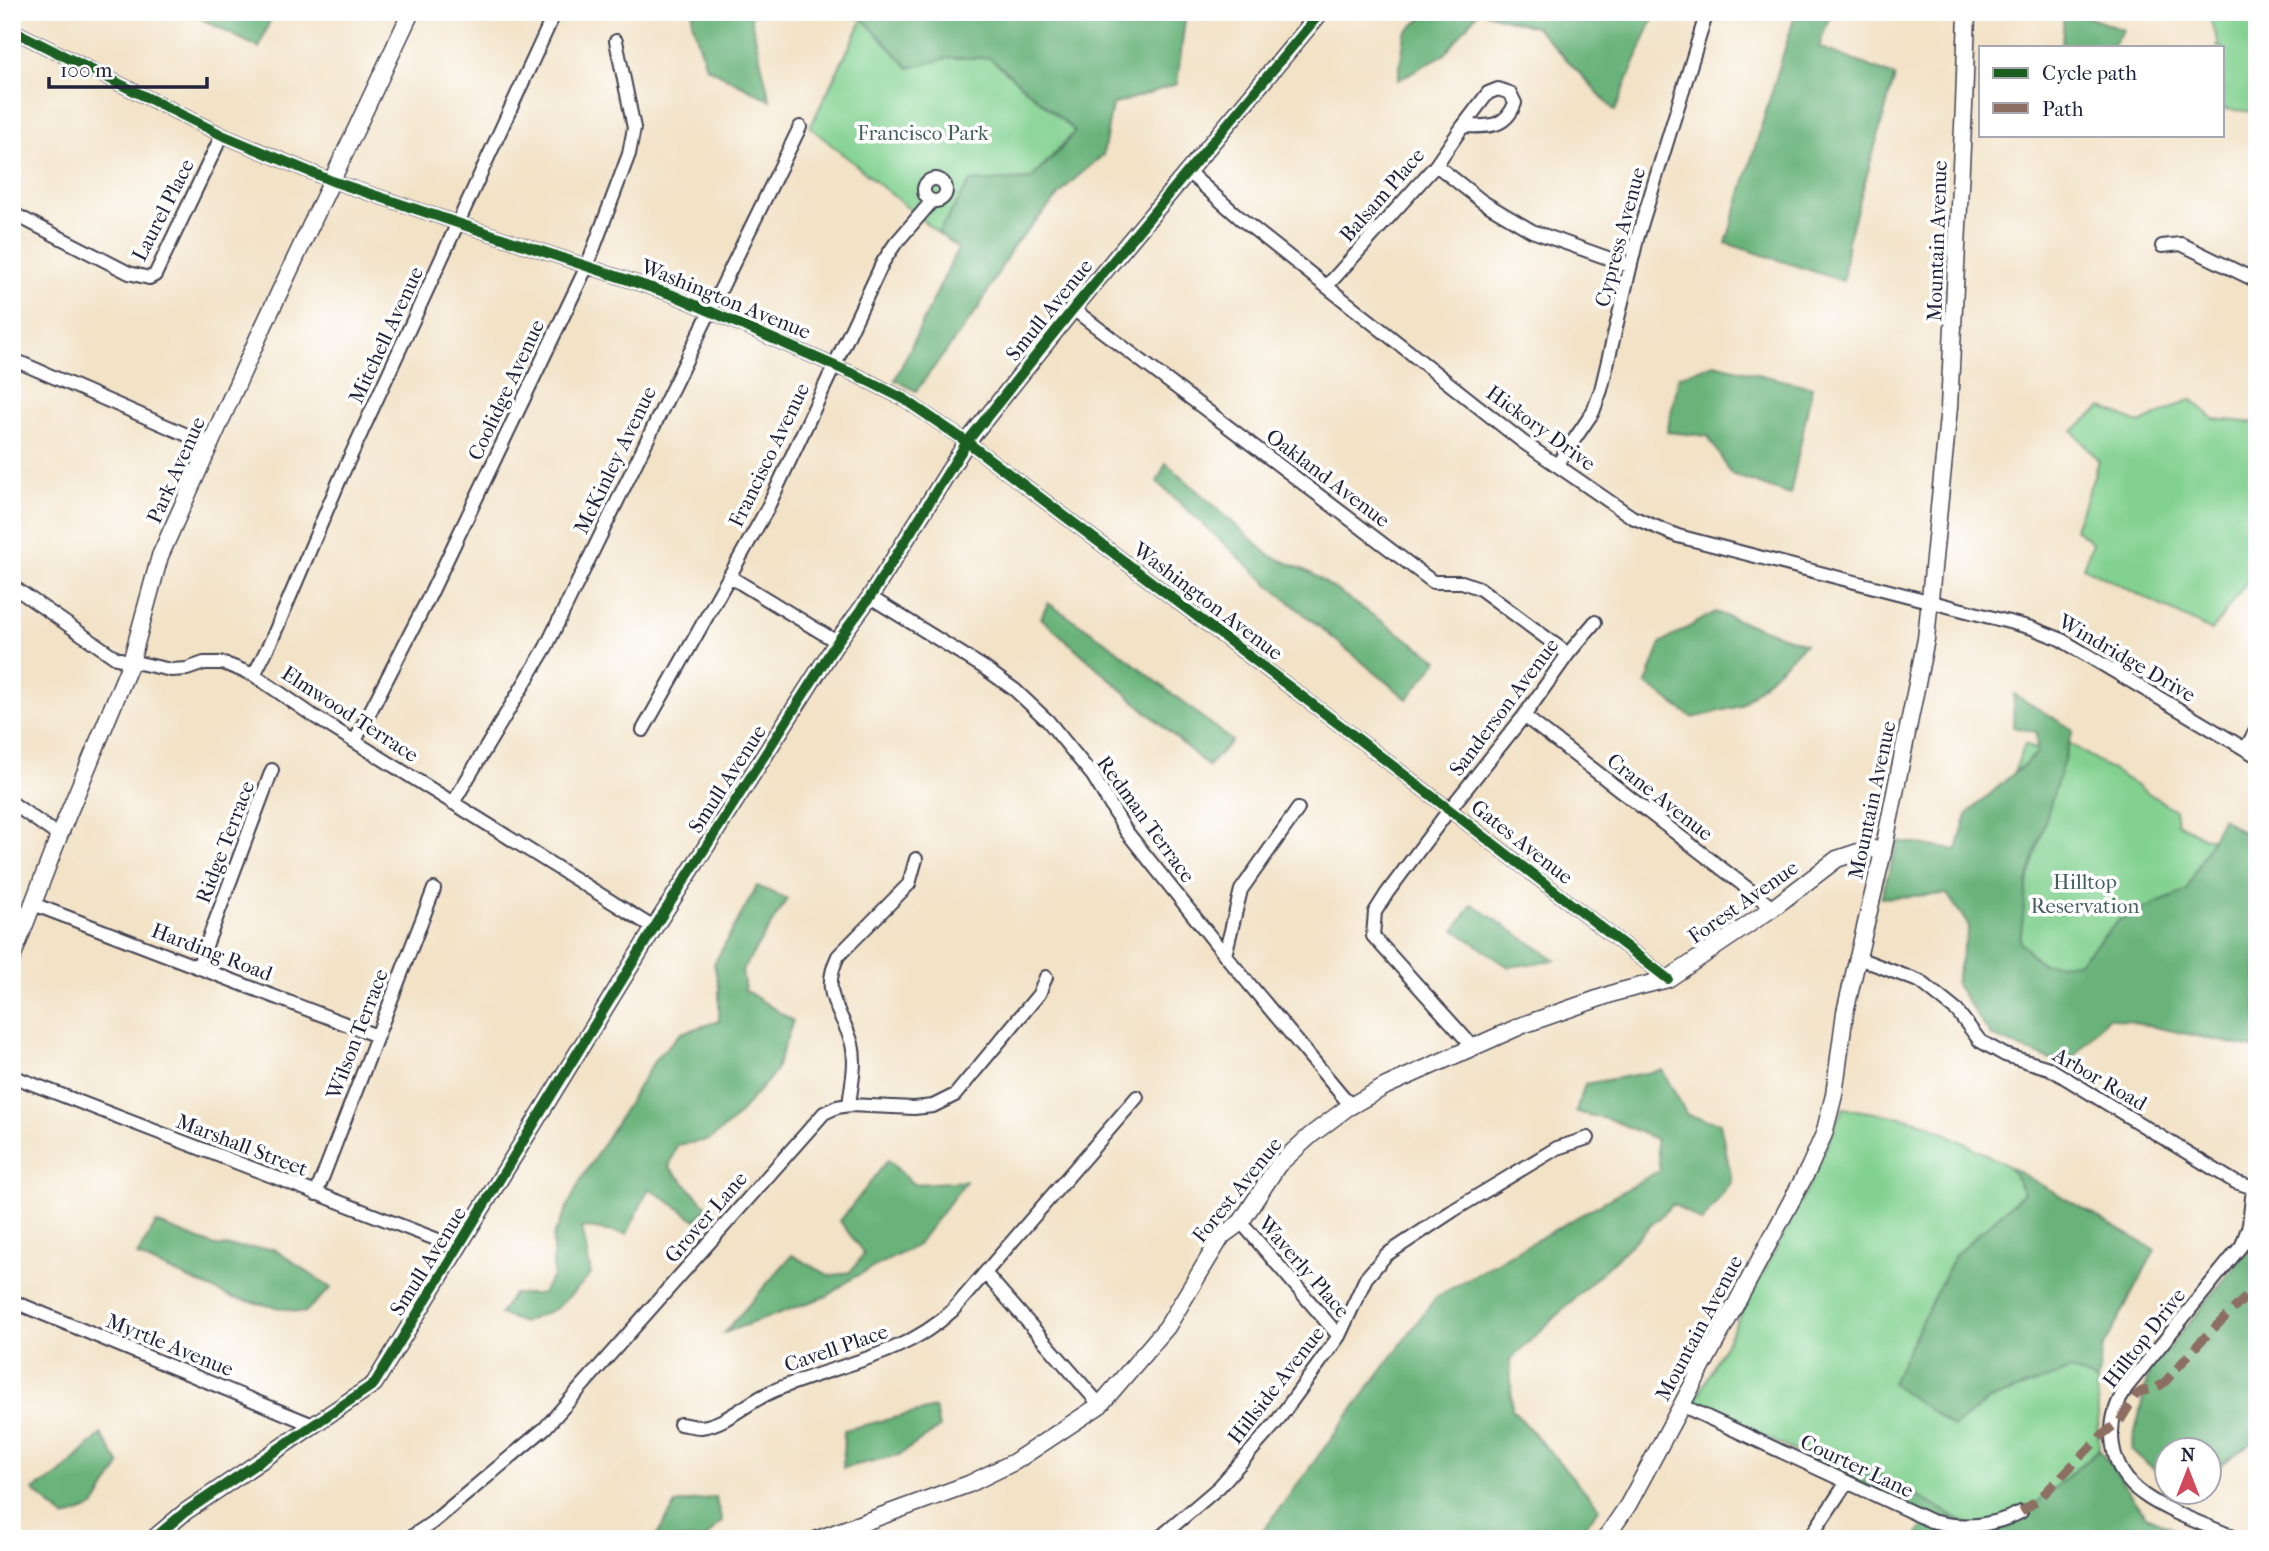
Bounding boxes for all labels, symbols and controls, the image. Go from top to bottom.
scale bar [49,46,206,90]
legend [1979,46,2224,136]
text: 100 m [60,58,113,82]
text: Cycle path [2042,61,2137,85]
text: Path [2042,97,2084,121]
park label: Francisco Park [857,121,989,145]
street label: Balsam Place [1335,143,1429,247]
street label: Laurel Place [127,155,199,265]
street label: Mountain Avenue [1922,160,1952,322]
street label: Cypress Avenue [1590,165,1650,309]
street label: Washington Avenue [637,254,814,344]
street label: Smull Avenue [1001,254,1097,366]
street label: Mitchell Avenue [344,263,428,407]
street label: Coolidge Avenue [463,316,549,464]
street label: Francisco Avenue [724,379,814,531]
street label: Hickory Drive [1482,380,1600,476]
street label: McKinley Avenue [569,382,661,538]
street label: Park Avenue [142,413,210,527]
street label: Oakland Avenue [1261,424,1395,532]
street label: Washington Avenue [1128,536,1287,665]
street label: Windridge Drive [2053,609,2200,707]
street label: Sanderson Avenue [1444,633,1564,781]
street label: Elmwood Terrace [277,661,423,767]
street label: Mountain Avenue [1844,719,1900,881]
street label: Smull Avenue [683,721,771,837]
street label: Crane Avenue [1602,748,1718,846]
street label: Redman Terrace [1092,751,1200,887]
street label: Ridge Terrace [191,778,259,906]
street label: Gates Avenue [1466,795,1578,889]
street label: Forest Avenue [1684,855,1802,949]
park label: Hilltop Reservation [2031,870,2139,918]
street label: Harding Road [148,918,276,986]
street label: Wilson Terrace [321,966,393,1103]
street label: Arbor Road [2048,1042,2152,1116]
street label: Marshall Street [173,1109,311,1181]
street label: Forest Avenue [1187,1133,1287,1247]
street label: Grover Lane [660,1167,752,1267]
street label: Smull Avenue [385,1202,471,1320]
street label: Waverly Place [1253,1211,1355,1323]
street label: Mountain Avenue [1651,1251,1747,1405]
street label: Hilltop Drive [2098,1283,2190,1393]
street label: Myrtle Avenue [103,1309,237,1381]
street label: Cavell Place [781,1319,891,1377]
street label: Hillside Avenue [1223,1322,1329,1448]
street label: Courter Lane [1797,1429,1917,1503]
north arrow [2154,1436,2224,1506]
text: N [2181,1444,2196,1466]

